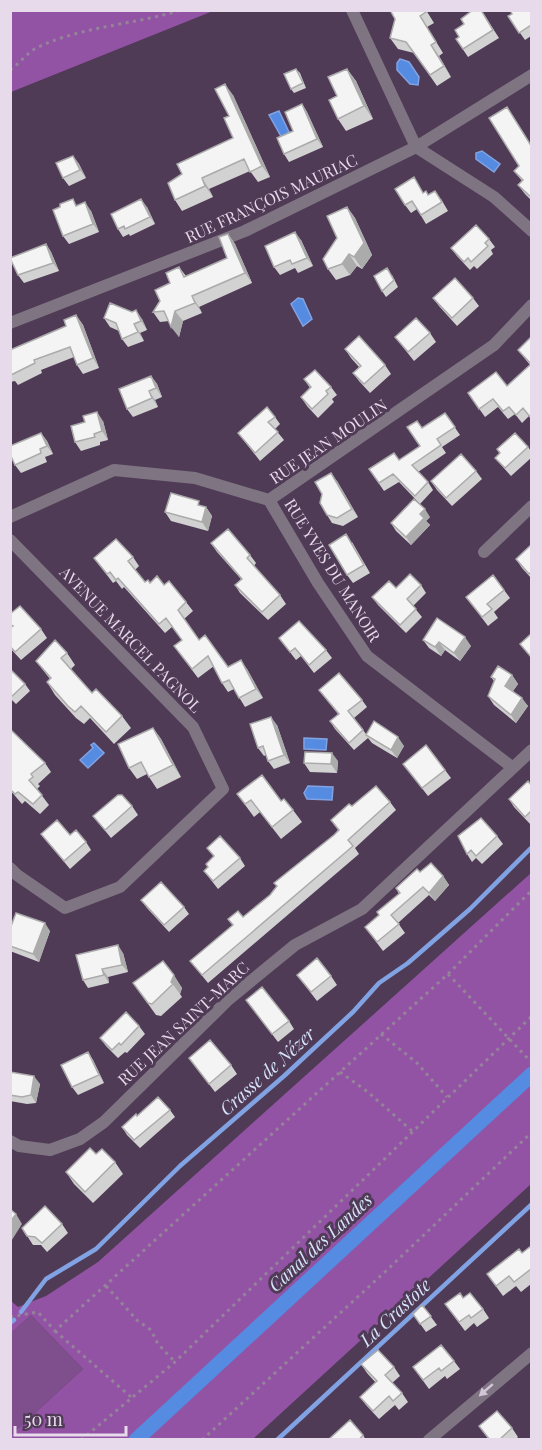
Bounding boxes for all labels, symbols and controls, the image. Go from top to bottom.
street label: RUE FRANÇOIS MAURIAC [181,149,361,247]
street label: RUE JEAN MOULIN [265,394,391,488]
street label: RUE YVES DU MANOIR [280,494,386,646]
street label: AVENUE MARCEL PAGNOL [55,561,206,717]
street label: RUE JEAN SAINT-MARC [113,957,253,1089]
water label: Crasse de Nézer [214,1021,321,1120]
water label: Canal des Landes [263,1188,377,1296]
water label: La Crastote [354,1273,436,1352]
one-way arrow [479,1383,494,1396]
scale bar [15,1399,126,1437]
text: 50 m [24,1407,63,1431]

